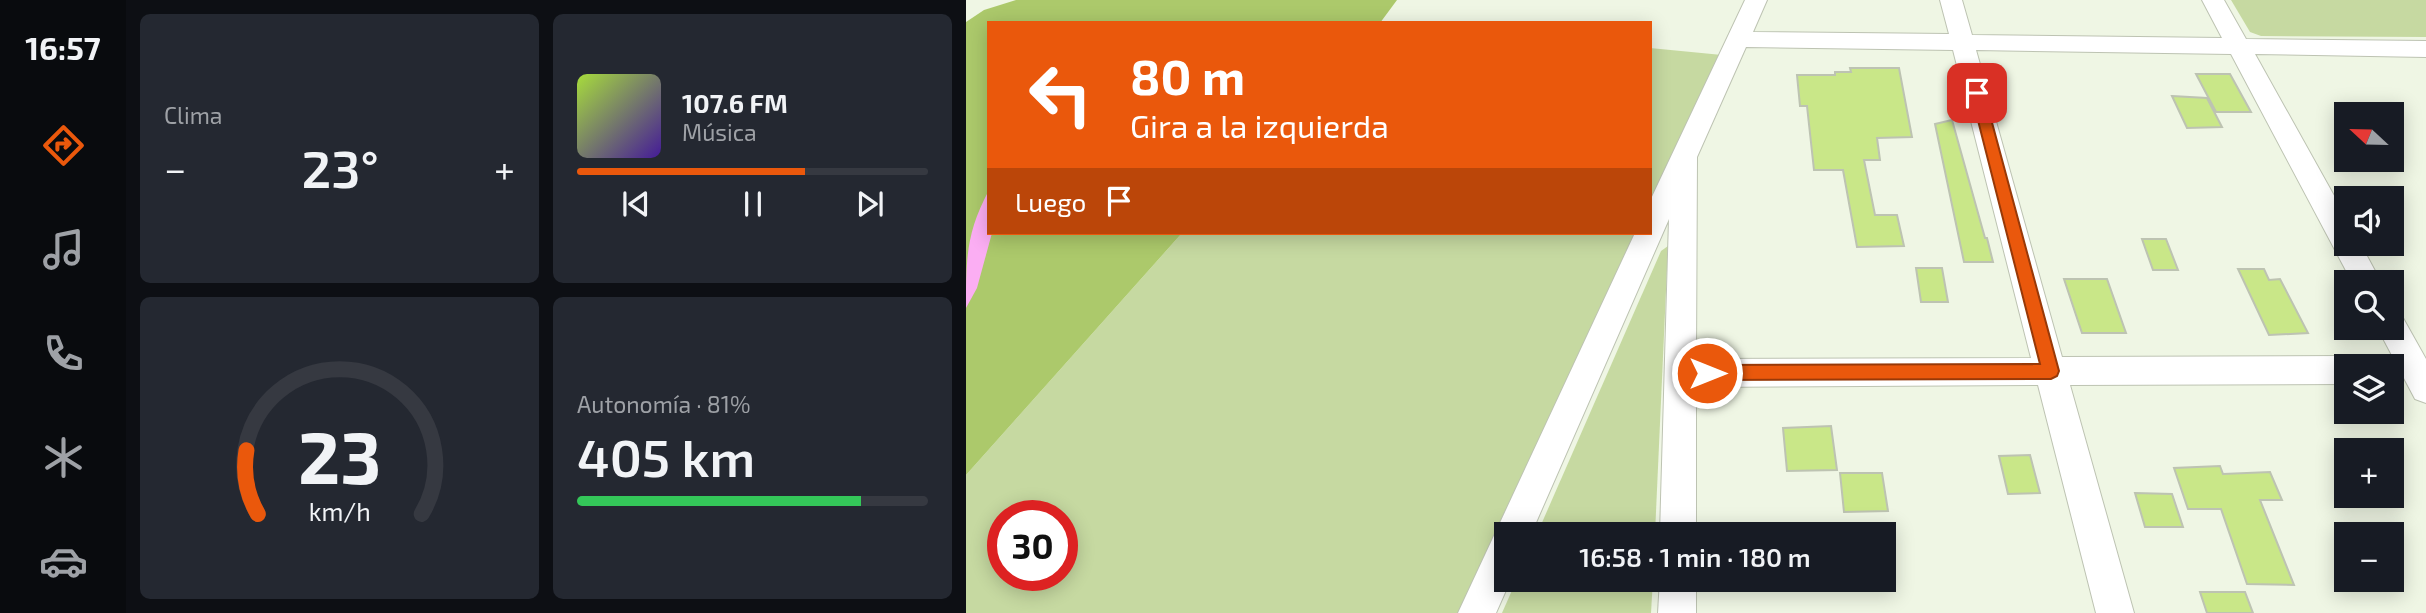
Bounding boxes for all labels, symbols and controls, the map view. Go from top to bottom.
text: 16:57 [25,28,101,66]
text: 80 m [1130,46,1245,105]
icon: left [1015,49,1106,140]
pin [1947,63,2007,123]
icon: arrive [1958,74,1996,112]
text: 107.6 FM [682,87,788,118]
text: Clima [164,101,222,129]
north arrow [2334,102,2404,172]
map controls [2334,102,2404,592]
text: Gira a la izquierda [1130,106,1389,144]
text: Música [682,118,757,146]
icon: directions [39,121,88,170]
text: 23° [301,136,379,198]
text: − [164,145,186,191]
text: + [494,145,515,191]
icon: arrive [1100,182,1138,220]
icon: previous [617,185,655,223]
icon: pause [734,185,772,223]
icon: next [851,185,889,223]
text: Luego [1015,186,1086,217]
button: sound [2334,186,2404,256]
icon: music [39,225,88,274]
button: search [2334,270,2404,340]
icon: phone [39,329,88,378]
position arrow [1670,336,1744,410]
button: layers [2334,354,2404,424]
text: Autonomía · 81% [577,390,751,418]
text: 23 [298,411,381,499]
text: 405 km [577,425,755,487]
icon: climate [39,433,88,482]
button: + [2334,438,2404,508]
text: km/h [308,496,371,526]
speed limit sign: 30 [987,500,1078,591]
button: − [2334,522,2404,592]
icon: car [39,537,88,586]
text: 16:58 · 1 min · 180 m [1579,541,1811,572]

